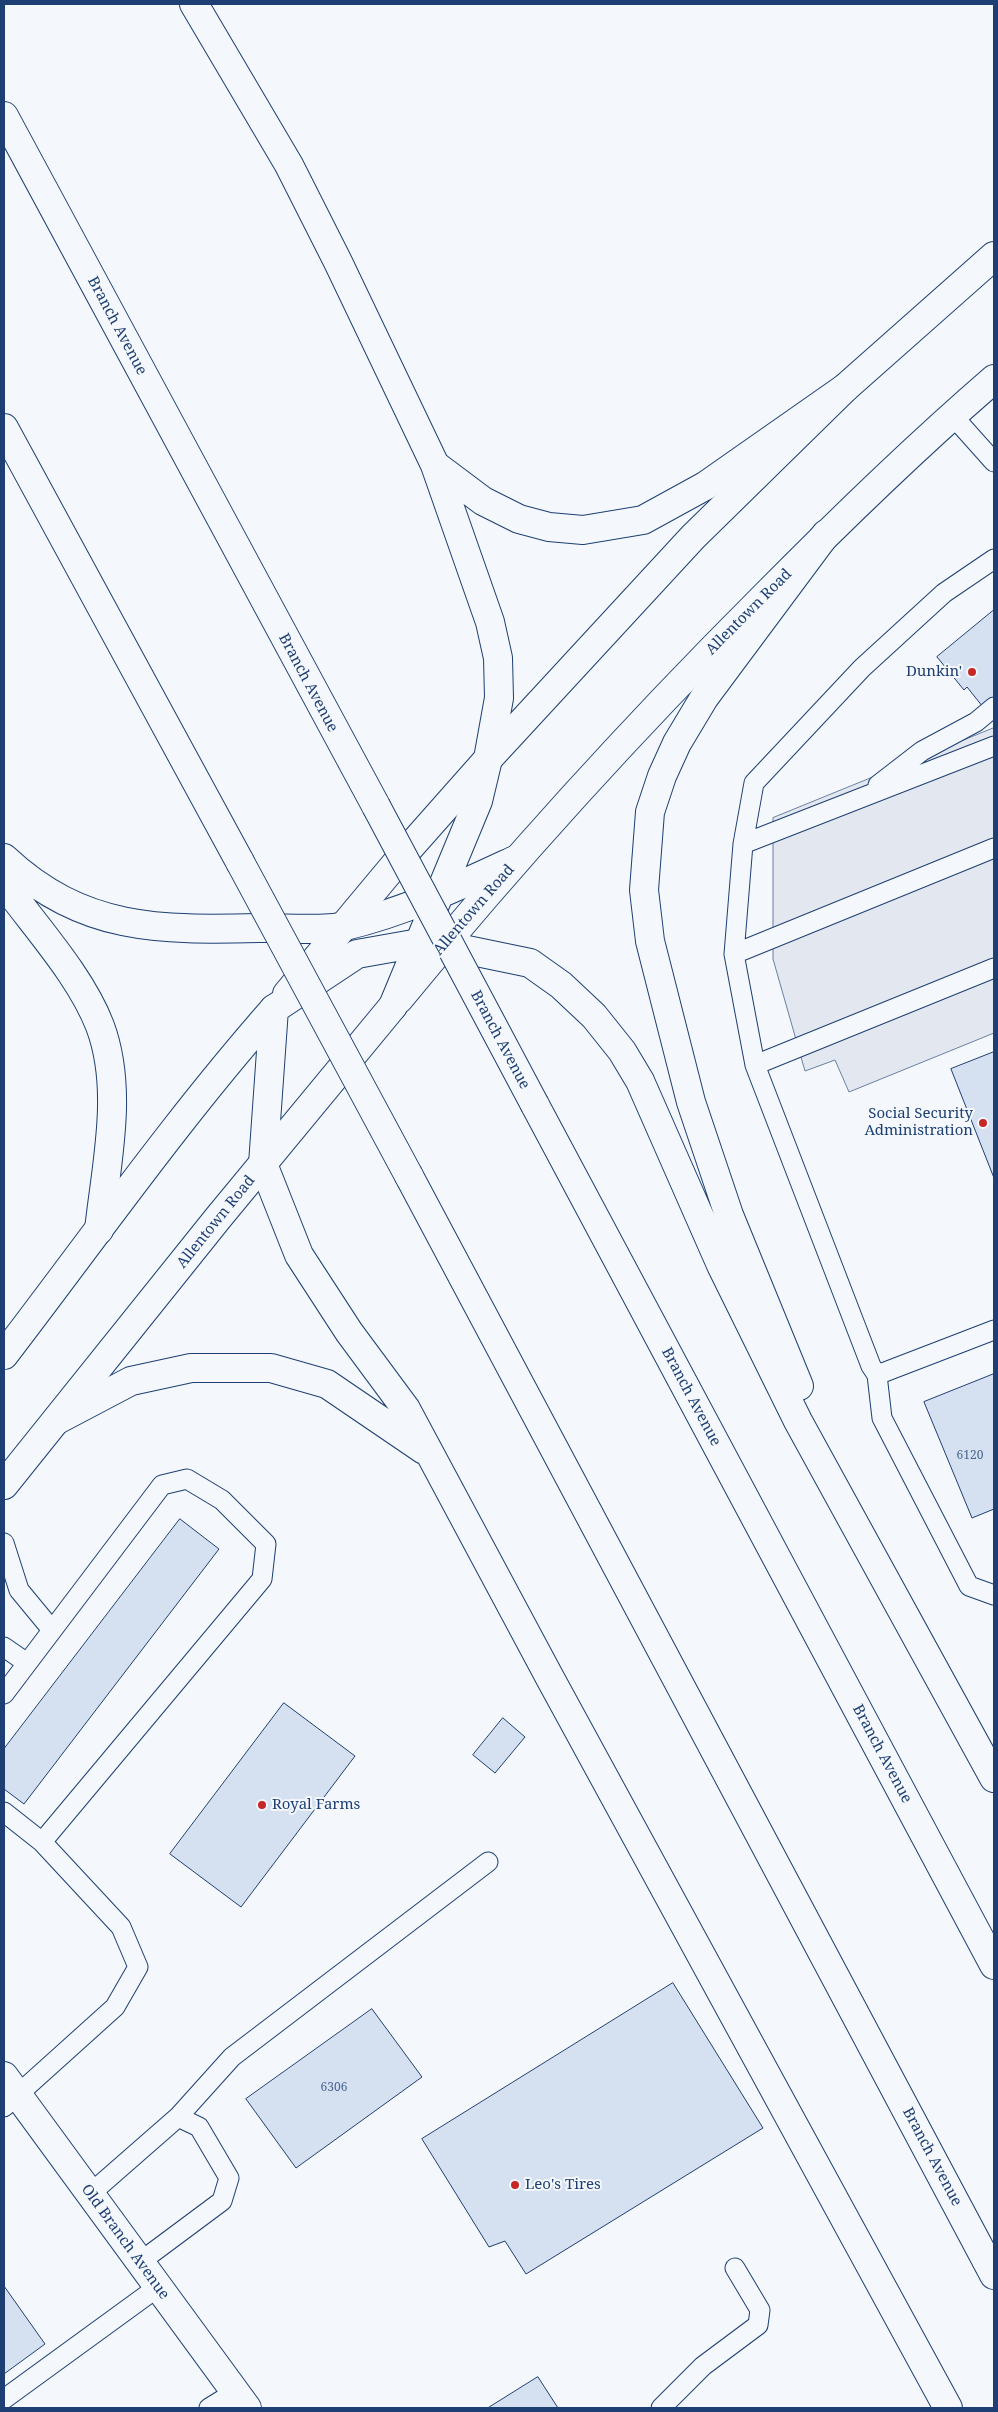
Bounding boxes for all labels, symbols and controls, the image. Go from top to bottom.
street label: Branch Avenue [83,274,151,378]
street label: Allentown Road [702,565,796,659]
street label: Branch Avenue [274,631,342,735]
place label: Dunkin' [906,663,962,681]
marker: Dunkin' [966,666,978,678]
street label: Allentown Road [430,861,518,959]
street label: Branch Avenue [466,988,534,1092]
place label: Social Security Administration [864,1105,973,1140]
marker: Social Security Administration [977,1117,989,1129]
street label: Allentown Road [173,1172,259,1272]
street label: Branch Avenue [657,1345,725,1449]
house number: 6120 [957,1449,983,1463]
street label: Branch Avenue [848,1702,916,1806]
place label: Royal Farms [272,1796,360,1814]
marker: Royal Farms [256,1799,268,1811]
house number: 6306 [321,2081,347,2095]
street label: Branch Avenue [898,2105,966,2209]
place label: Leo's Tires [525,2176,601,2194]
marker: Leo's Tires [509,2179,521,2191]
street label: Old Branch Avenue [77,2181,173,2303]

